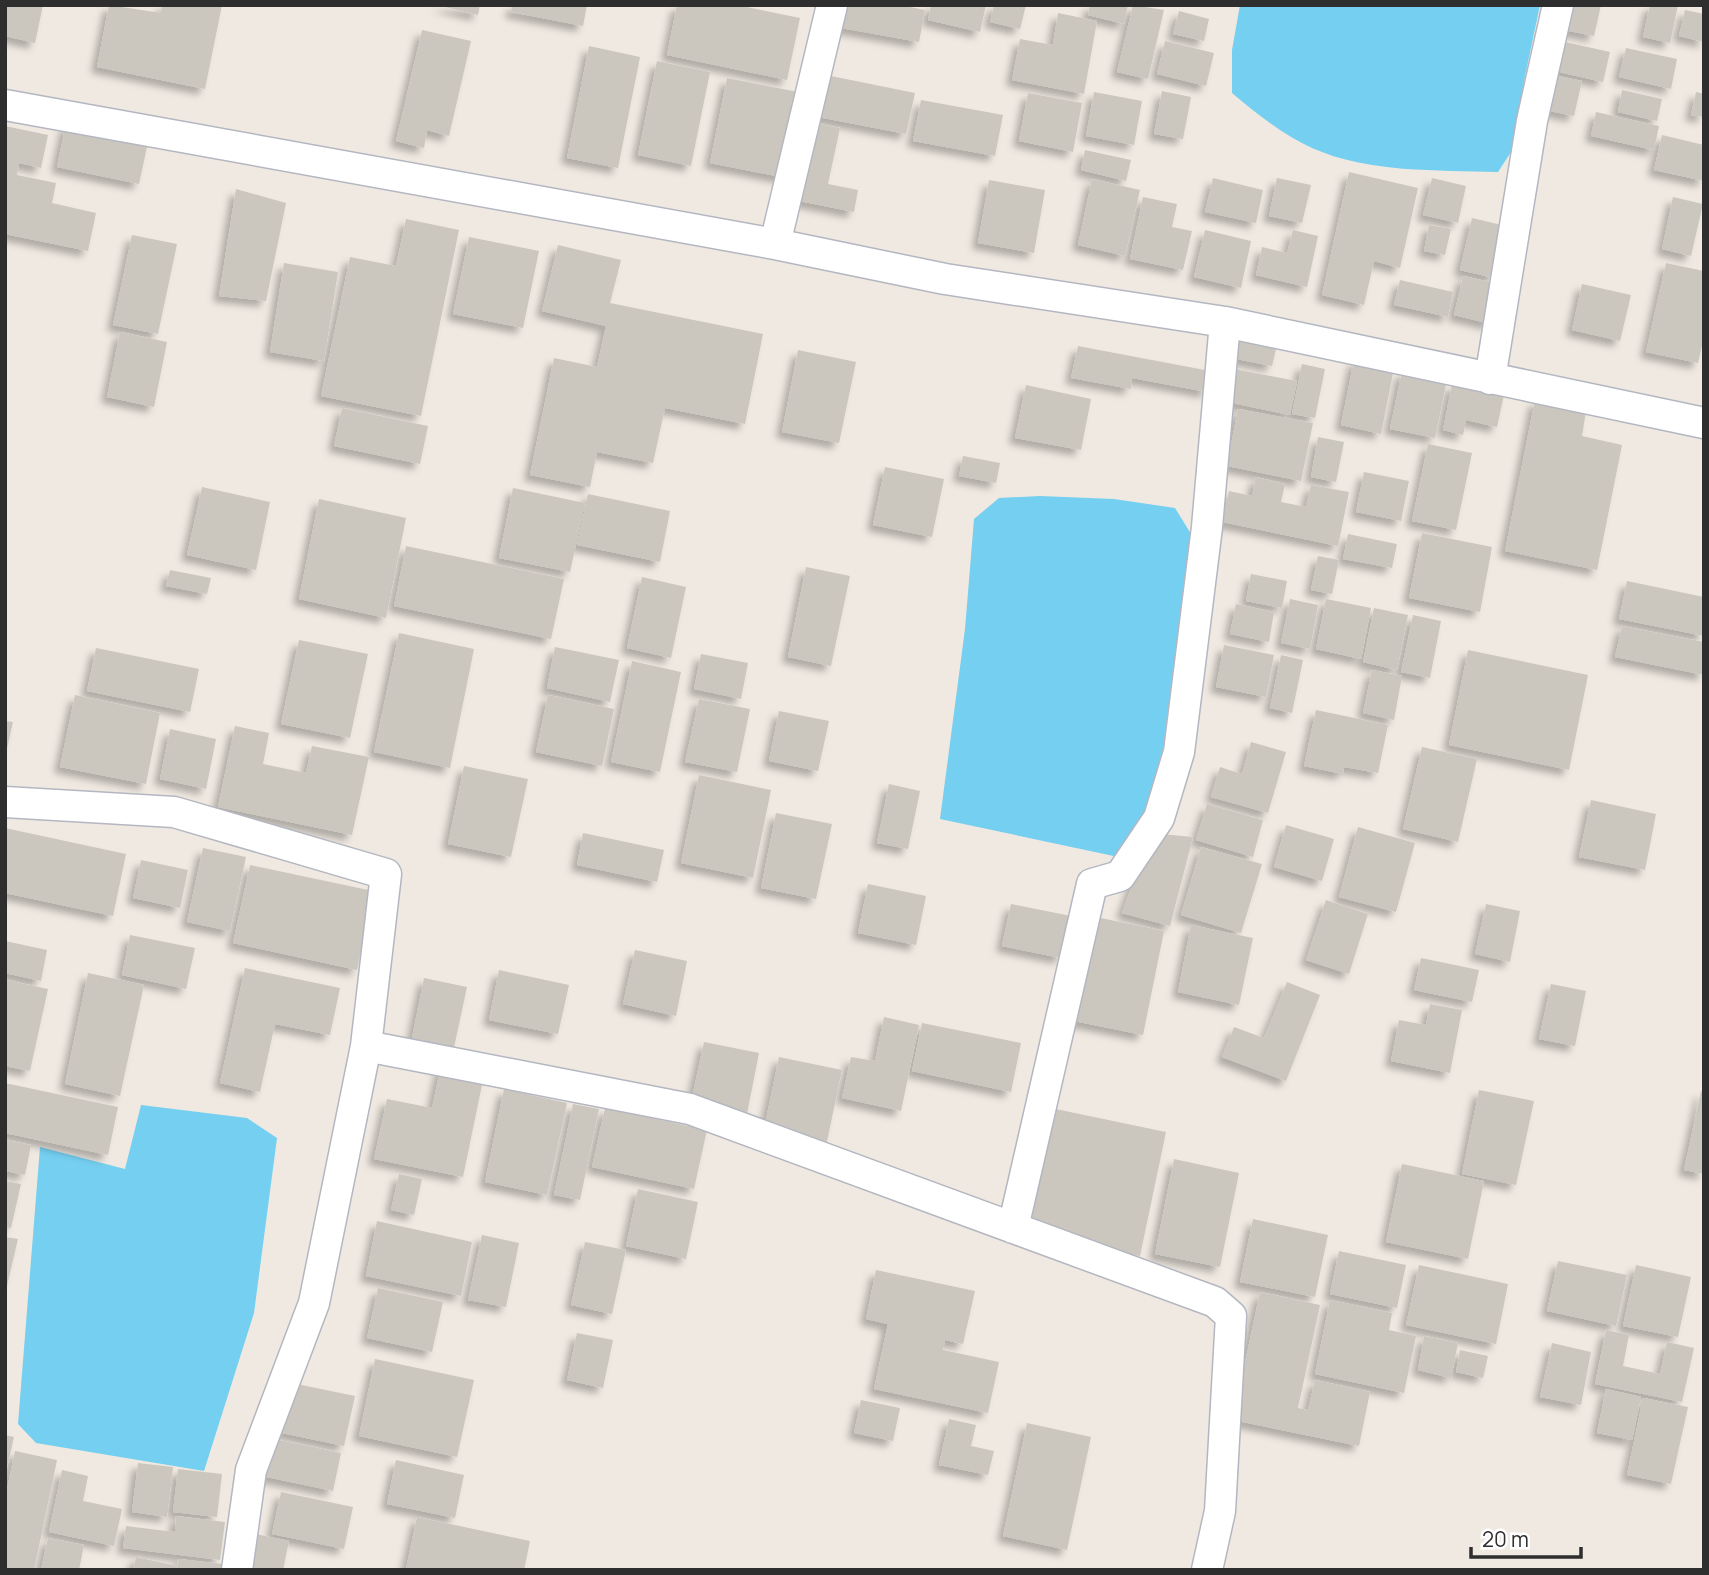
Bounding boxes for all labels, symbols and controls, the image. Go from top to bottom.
scale bar [1471,1516,1581,1560]
text: 20 m [1482,1525,1529,1553]

